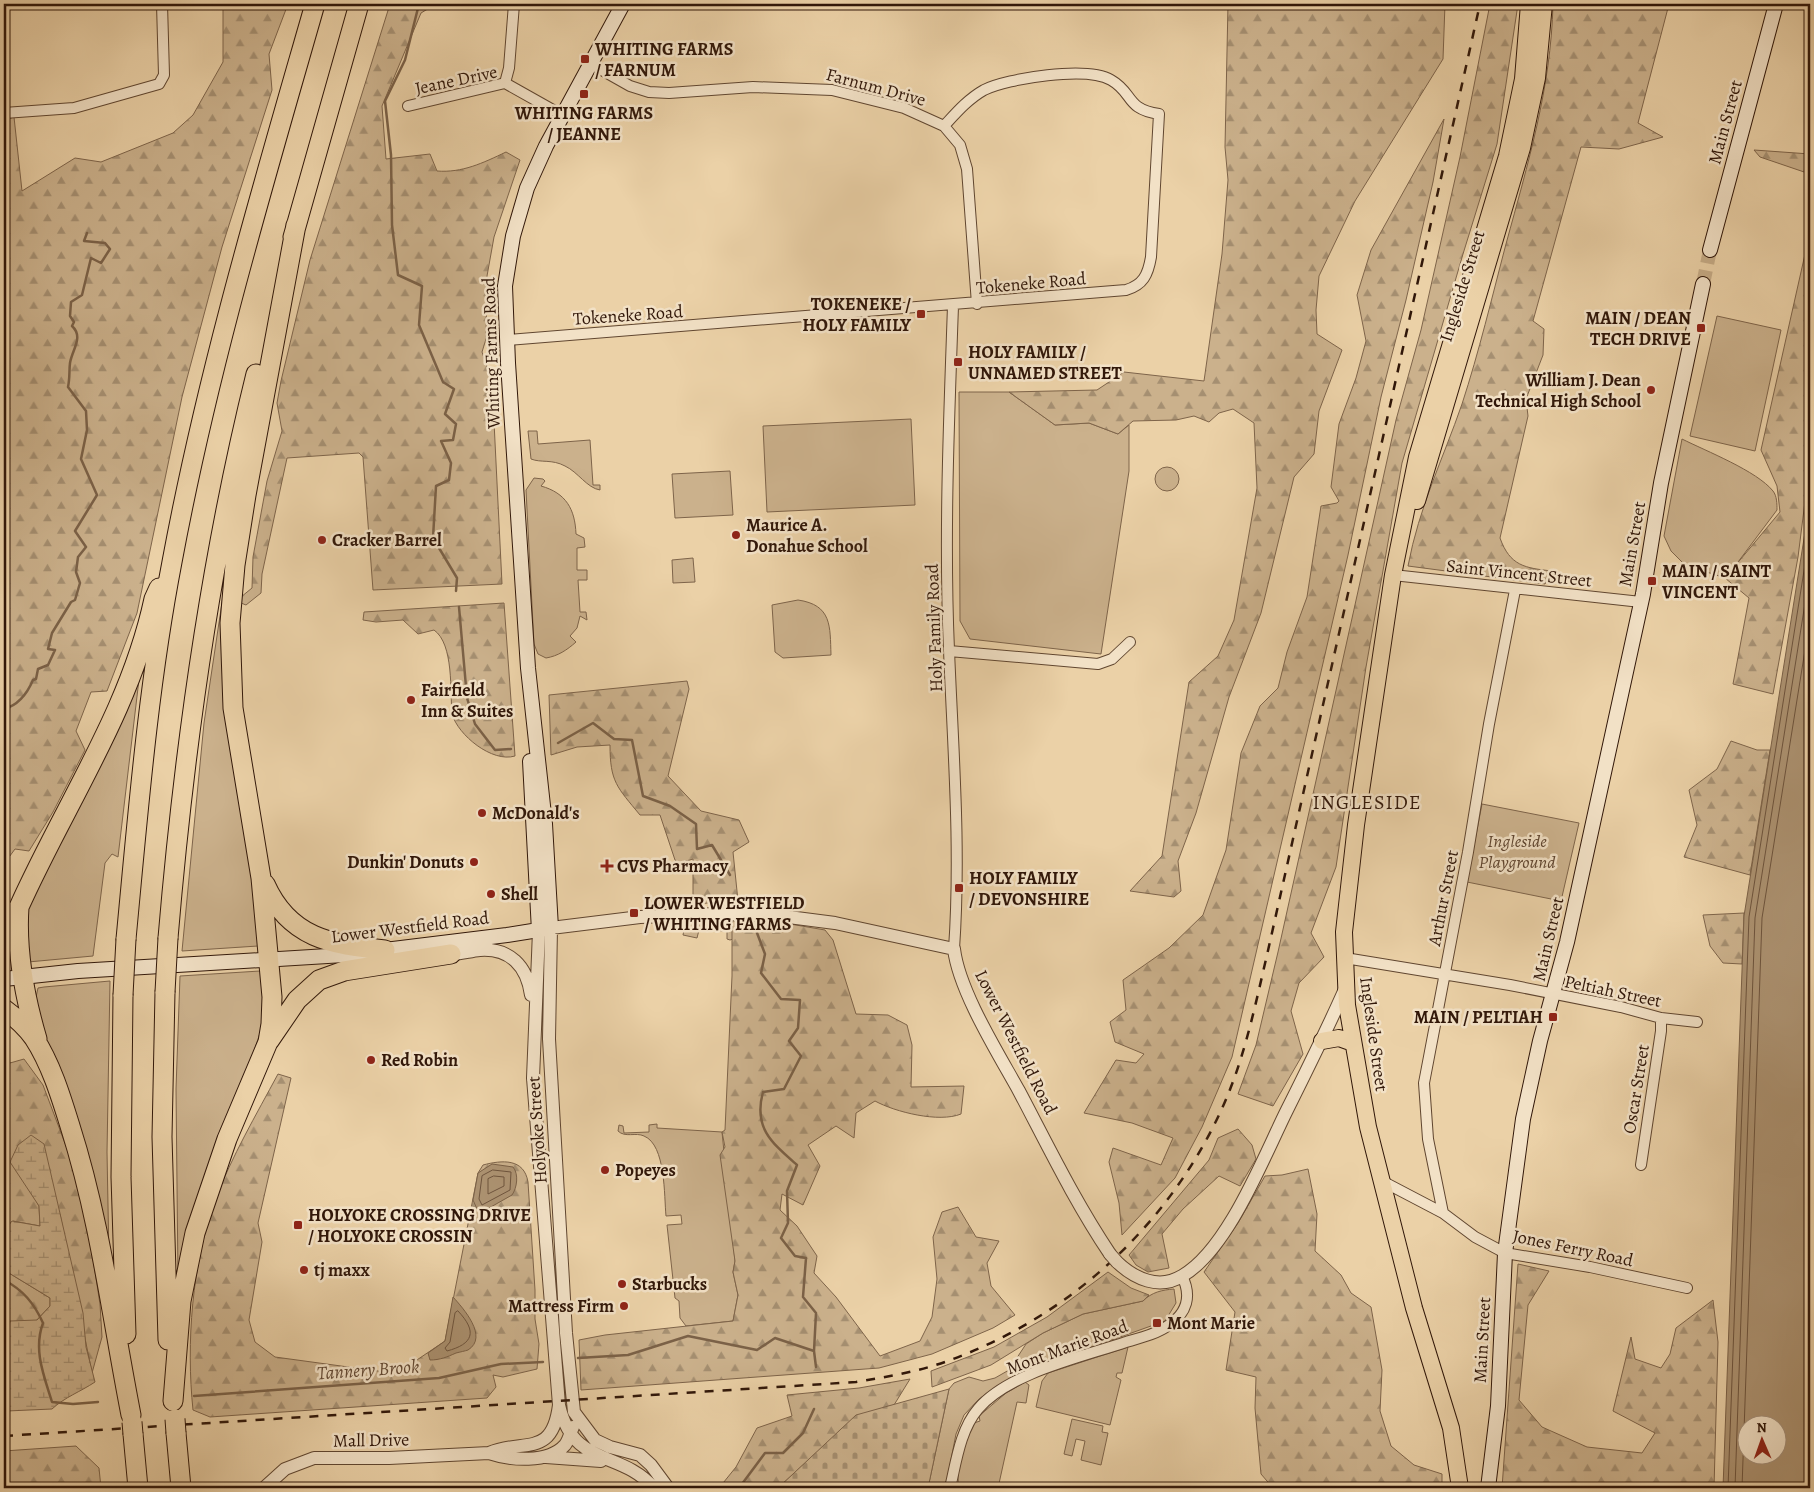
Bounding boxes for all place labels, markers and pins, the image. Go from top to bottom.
place label: WHITING FARMS / FARNUM [594,37,733,82]
marker: WHITING FARMS / FARNUM [579,53,591,65]
marker: WHITING FARMS / JEANNE [578,88,590,100]
place label: WHITING FARMS / JEANNE [514,101,653,146]
place label: TOKENEKE / HOLY FAMILY [802,292,911,337]
place label: MAIN / DEAN TECH DRIVE [1585,306,1691,351]
marker: TOKENEKE / HOLY FAMILY [915,308,927,320]
marker: MAIN / DEAN TECH DRIVE [1695,322,1707,334]
place label: HOLY FAMILY / UNNAMED STREET [968,340,1122,385]
marker: HOLY FAMILY / UNNAMED STREET [952,356,964,368]
place label: William J. Dean Technical High School [1475,368,1641,413]
marker: William J. Dean Technical High School [1645,384,1657,396]
place label: Maurice A. Donahue School [746,513,868,558]
place label: Cracker Barrel [332,528,442,552]
marker: Maurice A. Donahue School [730,529,742,541]
marker: Cracker Barrel [316,534,328,546]
place label: MAIN / SAINT VINCENT [1661,559,1772,604]
marker: MAIN / SAINT VINCENT [1646,575,1658,587]
place label: Fairfield Inn & Suites [421,678,513,723]
marker: Fairfield Inn & Suites [405,694,417,706]
place label: McDonald's [492,801,580,825]
marker: McDonald's [476,807,488,819]
place label: Dunkin' Donuts [347,850,464,874]
place label: CVS Pharmacy [617,854,729,878]
marker: Dunkin' Donuts [468,856,480,868]
marker: CVS Pharmacy [601,860,613,872]
place label: HOLY FAMILY / DEVONSHIRE [969,866,1089,911]
place label: Shell [501,882,538,906]
marker: HOLY FAMILY / DEVONSHIRE [953,882,965,894]
marker: Shell [485,888,497,900]
place label: LOWER WESTFIELD / WHITING FARMS [644,891,805,936]
marker: LOWER WESTFIELD / WHITING FARMS [628,907,640,919]
place label: MAIN / PELTIAH [1414,1005,1543,1029]
marker: MAIN / PELTIAH [1547,1011,1559,1023]
place label: Red Robin [381,1048,458,1072]
marker: Red Robin [365,1054,377,1066]
place label: Popeyes [615,1158,676,1182]
marker: Popeyes [599,1164,611,1176]
place label: HOLYOKE CROSSING DRIVE / HOLYOKE CROSSIN [308,1203,531,1248]
marker: HOLYOKE CROSSING DRIVE / HOLYOKE CROSSIN [292,1219,304,1231]
place label: tj maxx [314,1258,370,1282]
marker: tj maxx [298,1264,310,1276]
place label: Starbucks [632,1272,707,1296]
marker: Starbucks [616,1278,628,1290]
place label: Mattress Firm [508,1294,614,1318]
marker: Mattress Firm [618,1300,630,1312]
place label: Mont Marie [1167,1311,1255,1335]
marker: Mont Marie [1151,1317,1163,1329]

